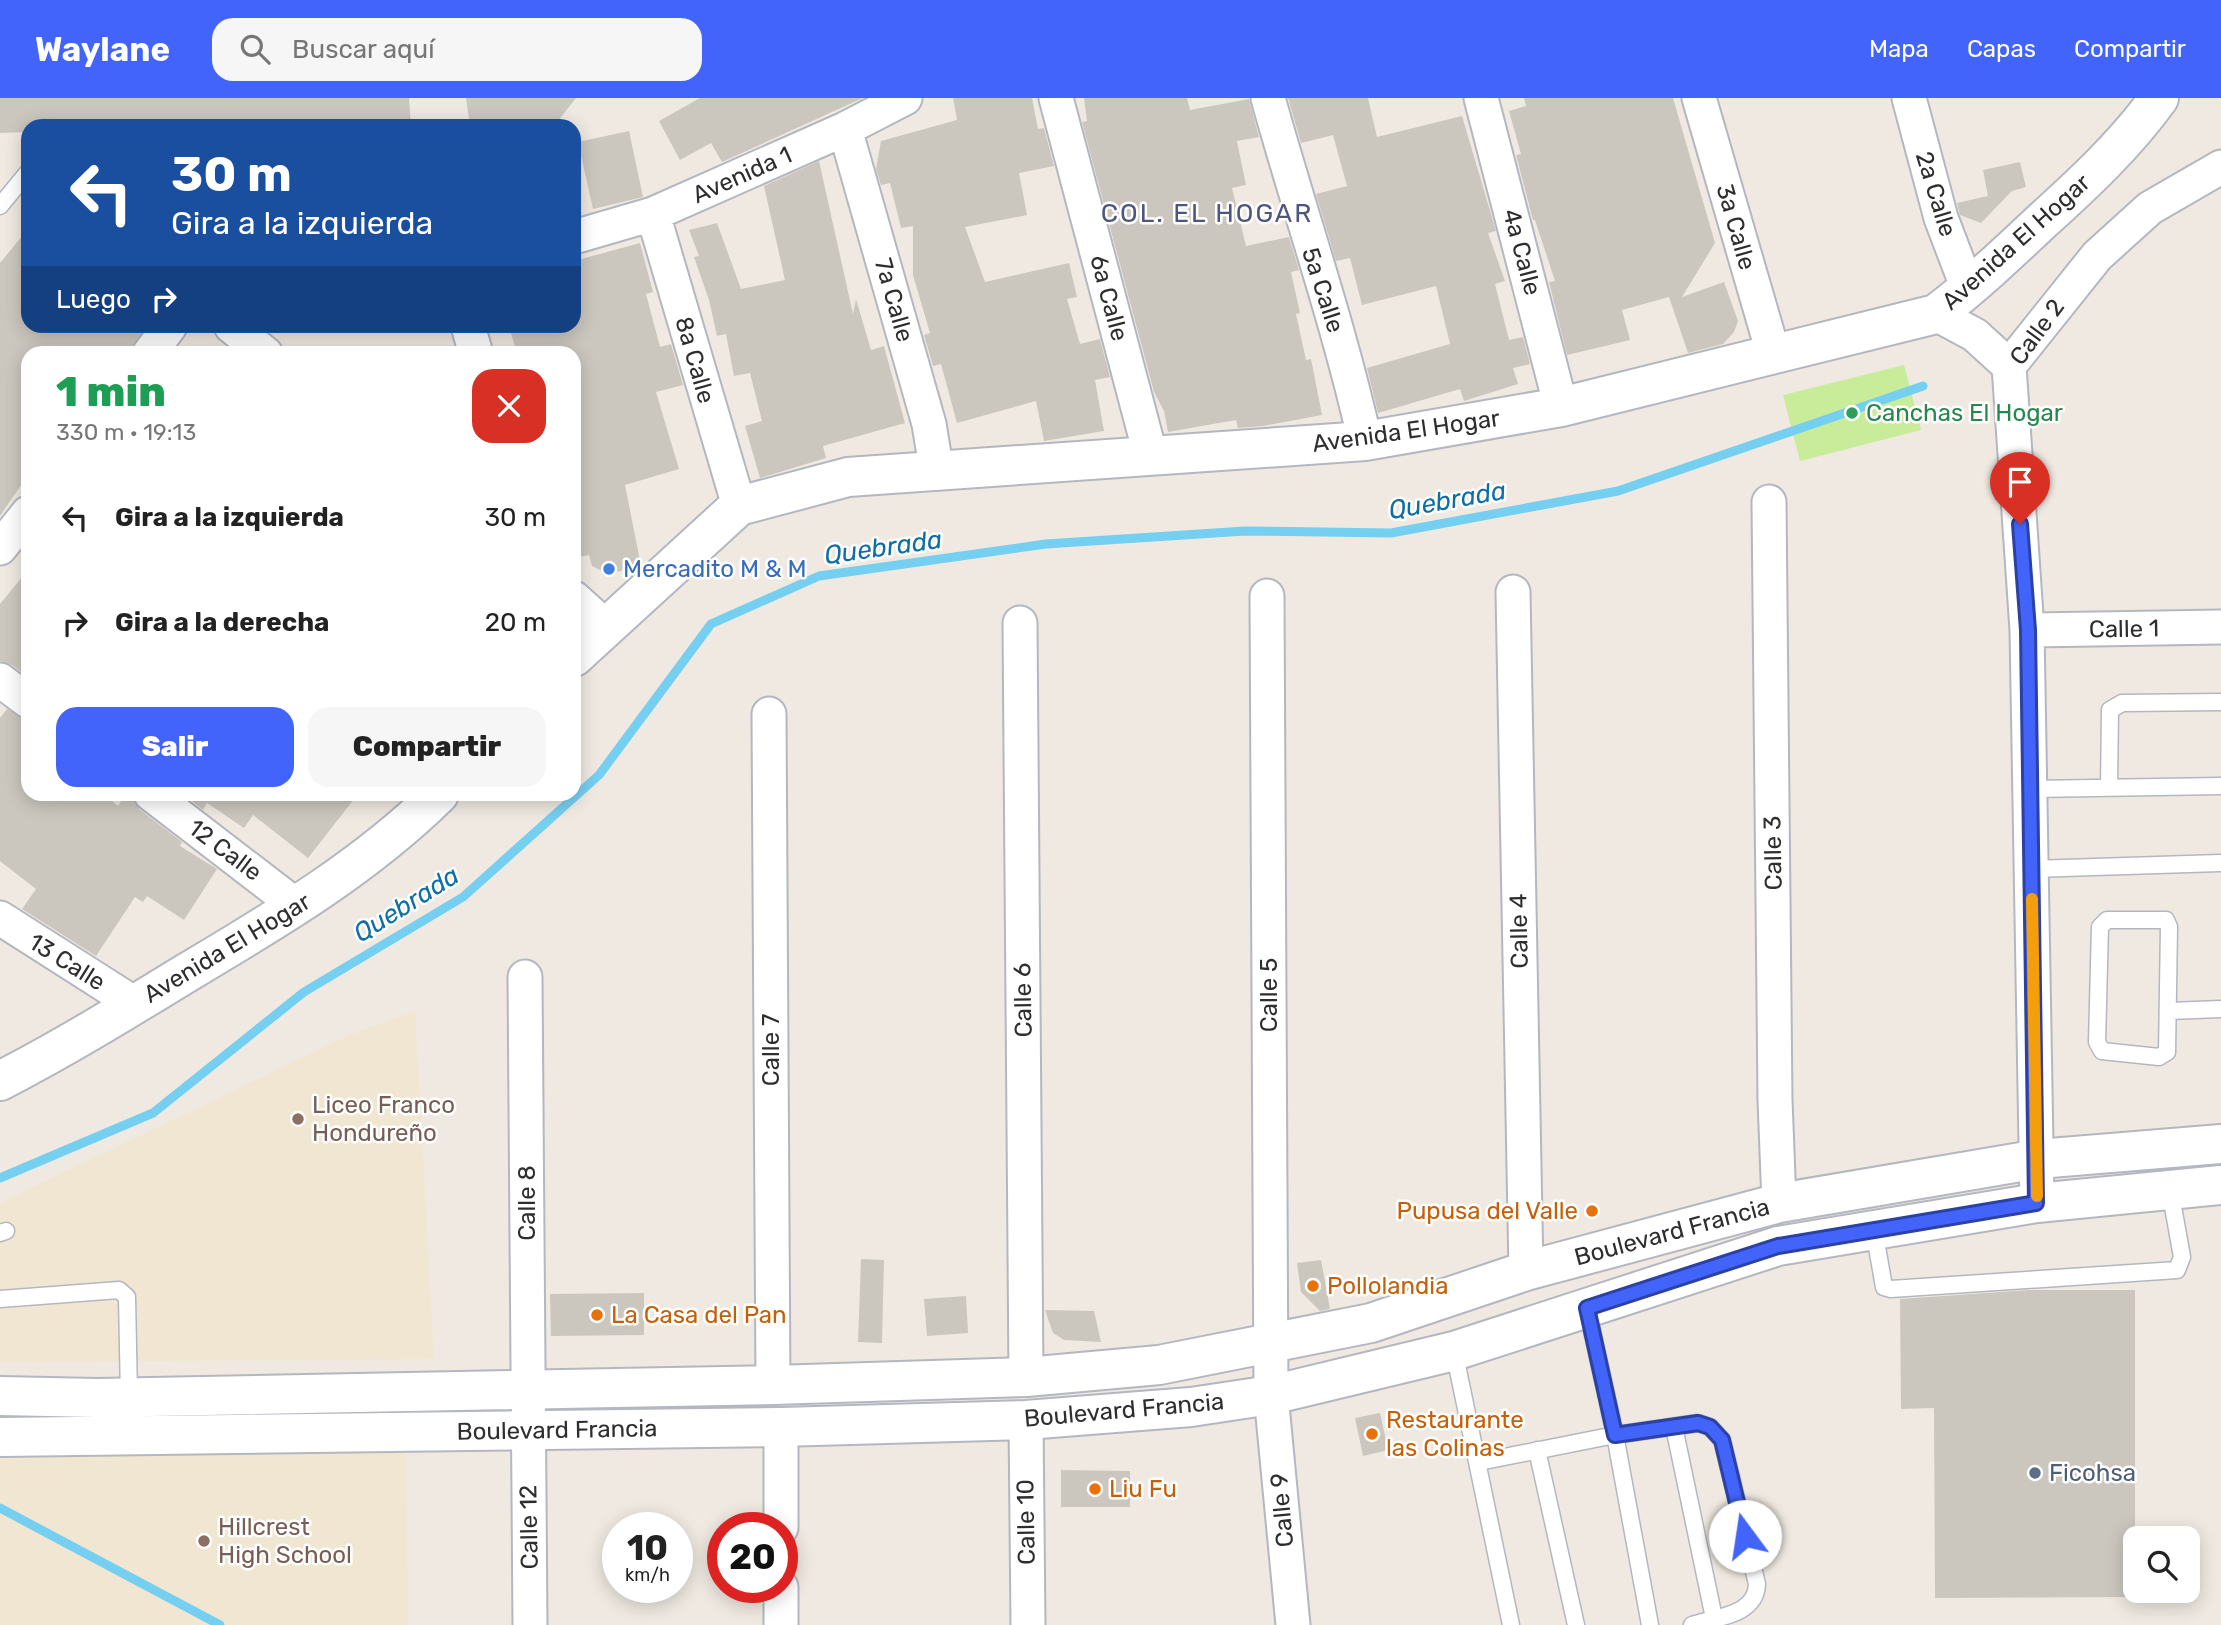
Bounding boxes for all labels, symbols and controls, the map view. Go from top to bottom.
search box [212,18,702,81]
text: Waylane [35,30,170,69]
icon: search [236,30,274,68]
text: Buscar aquí [292,34,435,65]
text: Mapa [1869,35,1929,63]
text: Capas [1967,35,2036,63]
text: Compartir [2074,35,2186,63]
street label: Avenida 1 [688,141,796,209]
text: 30 m [171,145,292,203]
icon: left [56,147,147,238]
street label: 2a Calle [1910,148,1962,240]
street label: Avenida El Hogar [1936,168,2096,316]
street label: 3a Calle [1710,181,1762,273]
district label: COL. EL HOGAR [1101,198,1313,229]
text: Gira a la izquierda [171,204,433,242]
street label: 4a Calle [1497,206,1547,298]
street label: 5a Calle [1296,244,1350,336]
street label: 6a Calle [1084,252,1134,344]
street label: 7a Calle [869,255,919,345]
icon: right [145,280,183,318]
text: Luego [56,284,131,315]
street label: Calle 2 [2004,294,2070,370]
street label: 8a Calle [669,313,721,407]
text: 1 min [56,367,166,417]
button: close [472,369,546,443]
place label: Canchas El Hogar [1866,399,2063,427]
street label: Avenida El Hogar [1310,404,1502,458]
marker: Canchas El Hogar [1844,405,1860,421]
text: 330 m · 19:13 [56,418,196,446]
pin [1990,452,2050,524]
icon: arrive [2001,463,2039,501]
water label: Quebrada [1386,475,1508,526]
icon: left [56,499,94,537]
text: Gira a la izquierda [115,502,344,533]
text: 30 m [484,502,546,533]
water label: Quebrada [822,524,944,571]
place label: Mercadito M & M [623,555,807,583]
marker: Mercadito M & M [601,561,617,577]
icon: right [56,604,94,642]
text: Gira a la derecha [115,607,329,638]
text: 20 m [485,607,546,638]
street label: Calle 1 [2089,614,2159,644]
button: Salir [56,707,294,787]
button: Compartir [308,707,546,787]
street label: 12 Calle [183,813,267,887]
street label: Calle 3 [1758,815,1788,891]
water label: Quebrada [348,860,465,949]
street label: Avenida El Hogar [139,887,315,1009]
street label: Calle 4 [1504,893,1534,969]
street label: 13 Calle [24,928,110,996]
street label: Calle 5 [1255,958,1283,1032]
street label: Calle 6 [1008,962,1038,1038]
street label: Calle 7 [757,1014,785,1086]
place label: Liceo Franco Hondureño [312,1091,455,1147]
marker: Liceo Franco Hondureño [290,1111,306,1127]
street label: Calle 8 [513,1165,541,1241]
street label: Boulevard Francia [1571,1192,1773,1272]
place label: Pupusa del Valle [1397,1197,1578,1225]
marker: Pupusa del Valle [1584,1203,1600,1219]
place label: Pollolandia [1327,1272,1448,1300]
marker: Pollolandia [1305,1278,1321,1294]
place label: La Casa del Pan [611,1301,787,1329]
marker: La Casa del Pan [589,1307,605,1323]
street label: Boulevard Francia [1023,1387,1225,1433]
place label: Restaurante las Colinas [1386,1406,1524,1462]
street label: Boulevard Francia [456,1414,658,1446]
marker: Restaurante las Colinas [1364,1426,1380,1442]
place label: Ficohsa [2049,1459,2136,1487]
marker: Ficohsa [2027,1465,2043,1481]
street label: Calle 9 [1265,1472,1299,1548]
place label: Liu Fu [1109,1475,1177,1503]
street label: Calle 10 [1011,1479,1041,1565]
marker: Liu Fu [1087,1481,1103,1497]
street label: Calle 12 [514,1484,544,1570]
position arrow [1708,1499,1782,1573]
speed limit sign: 20 [707,1512,798,1603]
place label: Hillcrest High School [218,1513,352,1569]
map controls [2123,1526,2200,1603]
button: search [2123,1526,2200,1603]
text: 10 [627,1527,668,1569]
marker: Hillcrest High School [196,1533,212,1549]
text: km/h [625,1564,670,1586]

